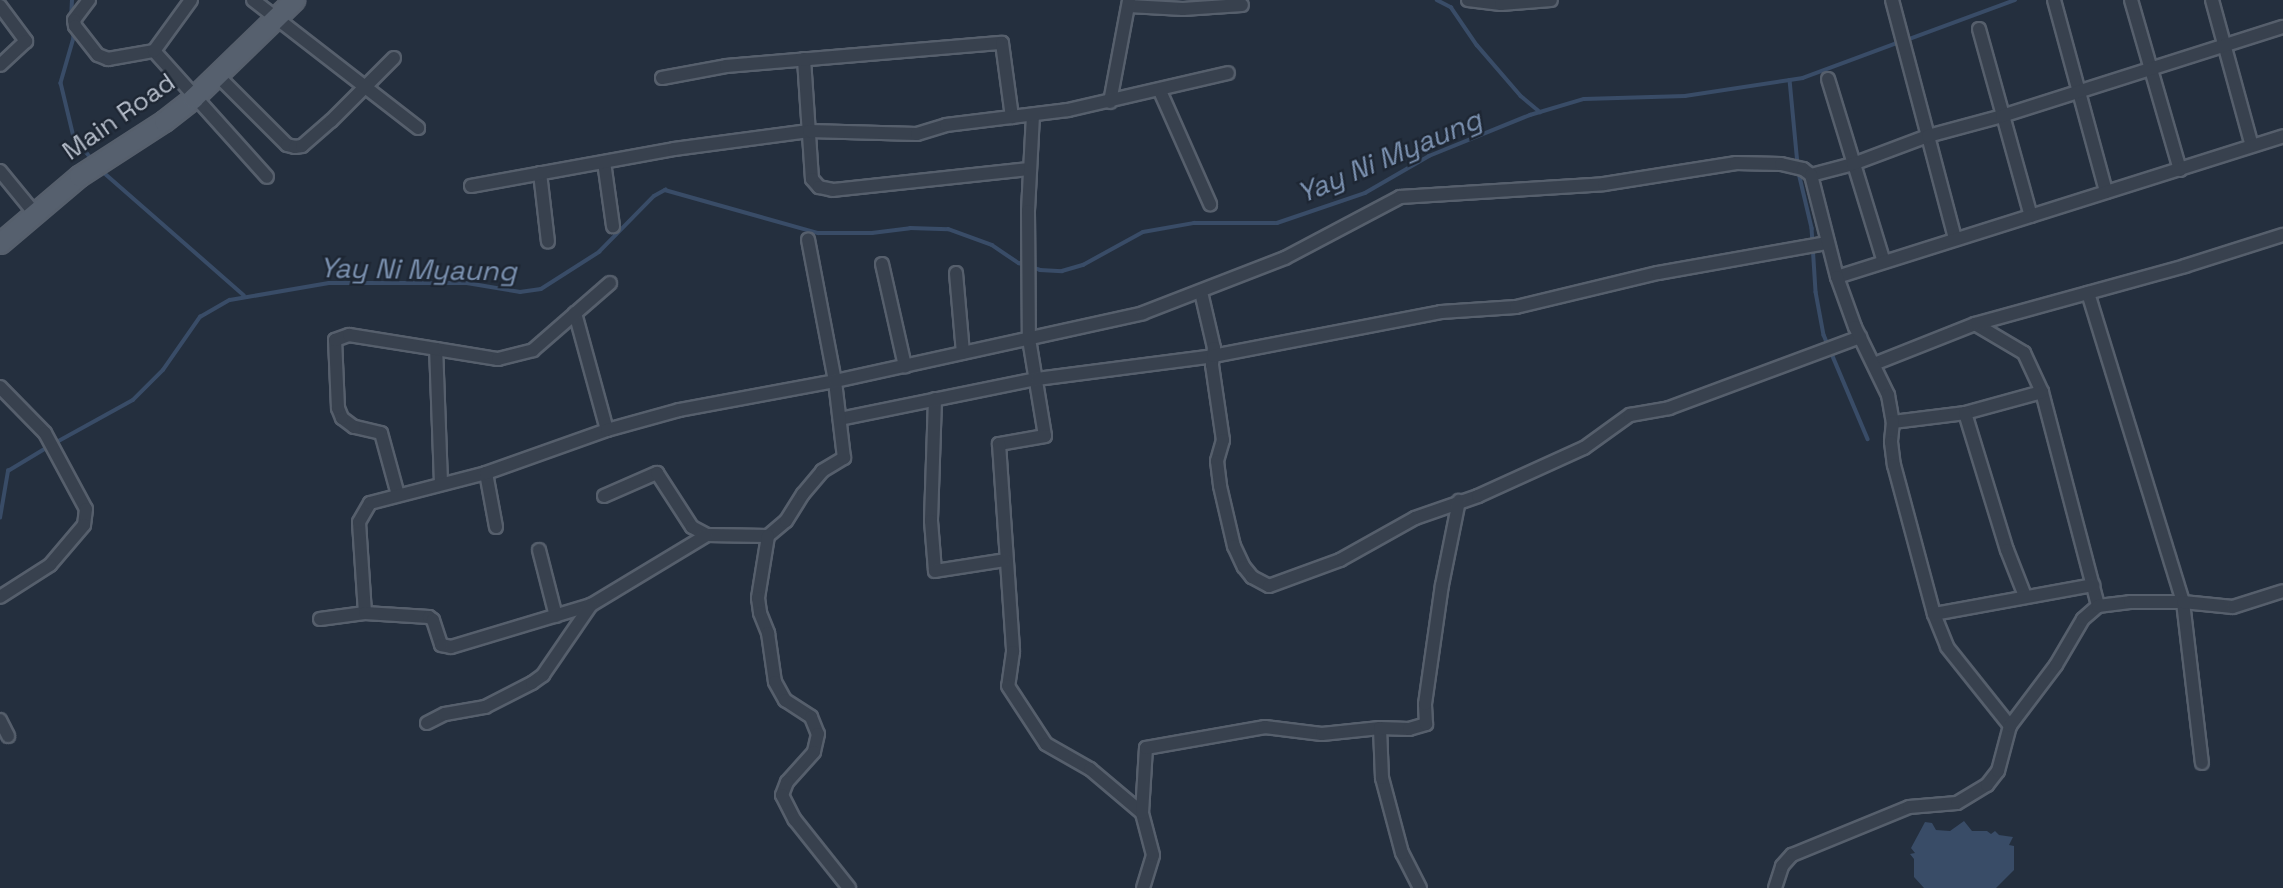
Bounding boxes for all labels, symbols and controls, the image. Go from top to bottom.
street label: Main Road [57,67,181,167]
water label: Yay Ni Myaung [1292,102,1486,210]
water label: Yay Ni Myaung [319,250,517,288]

